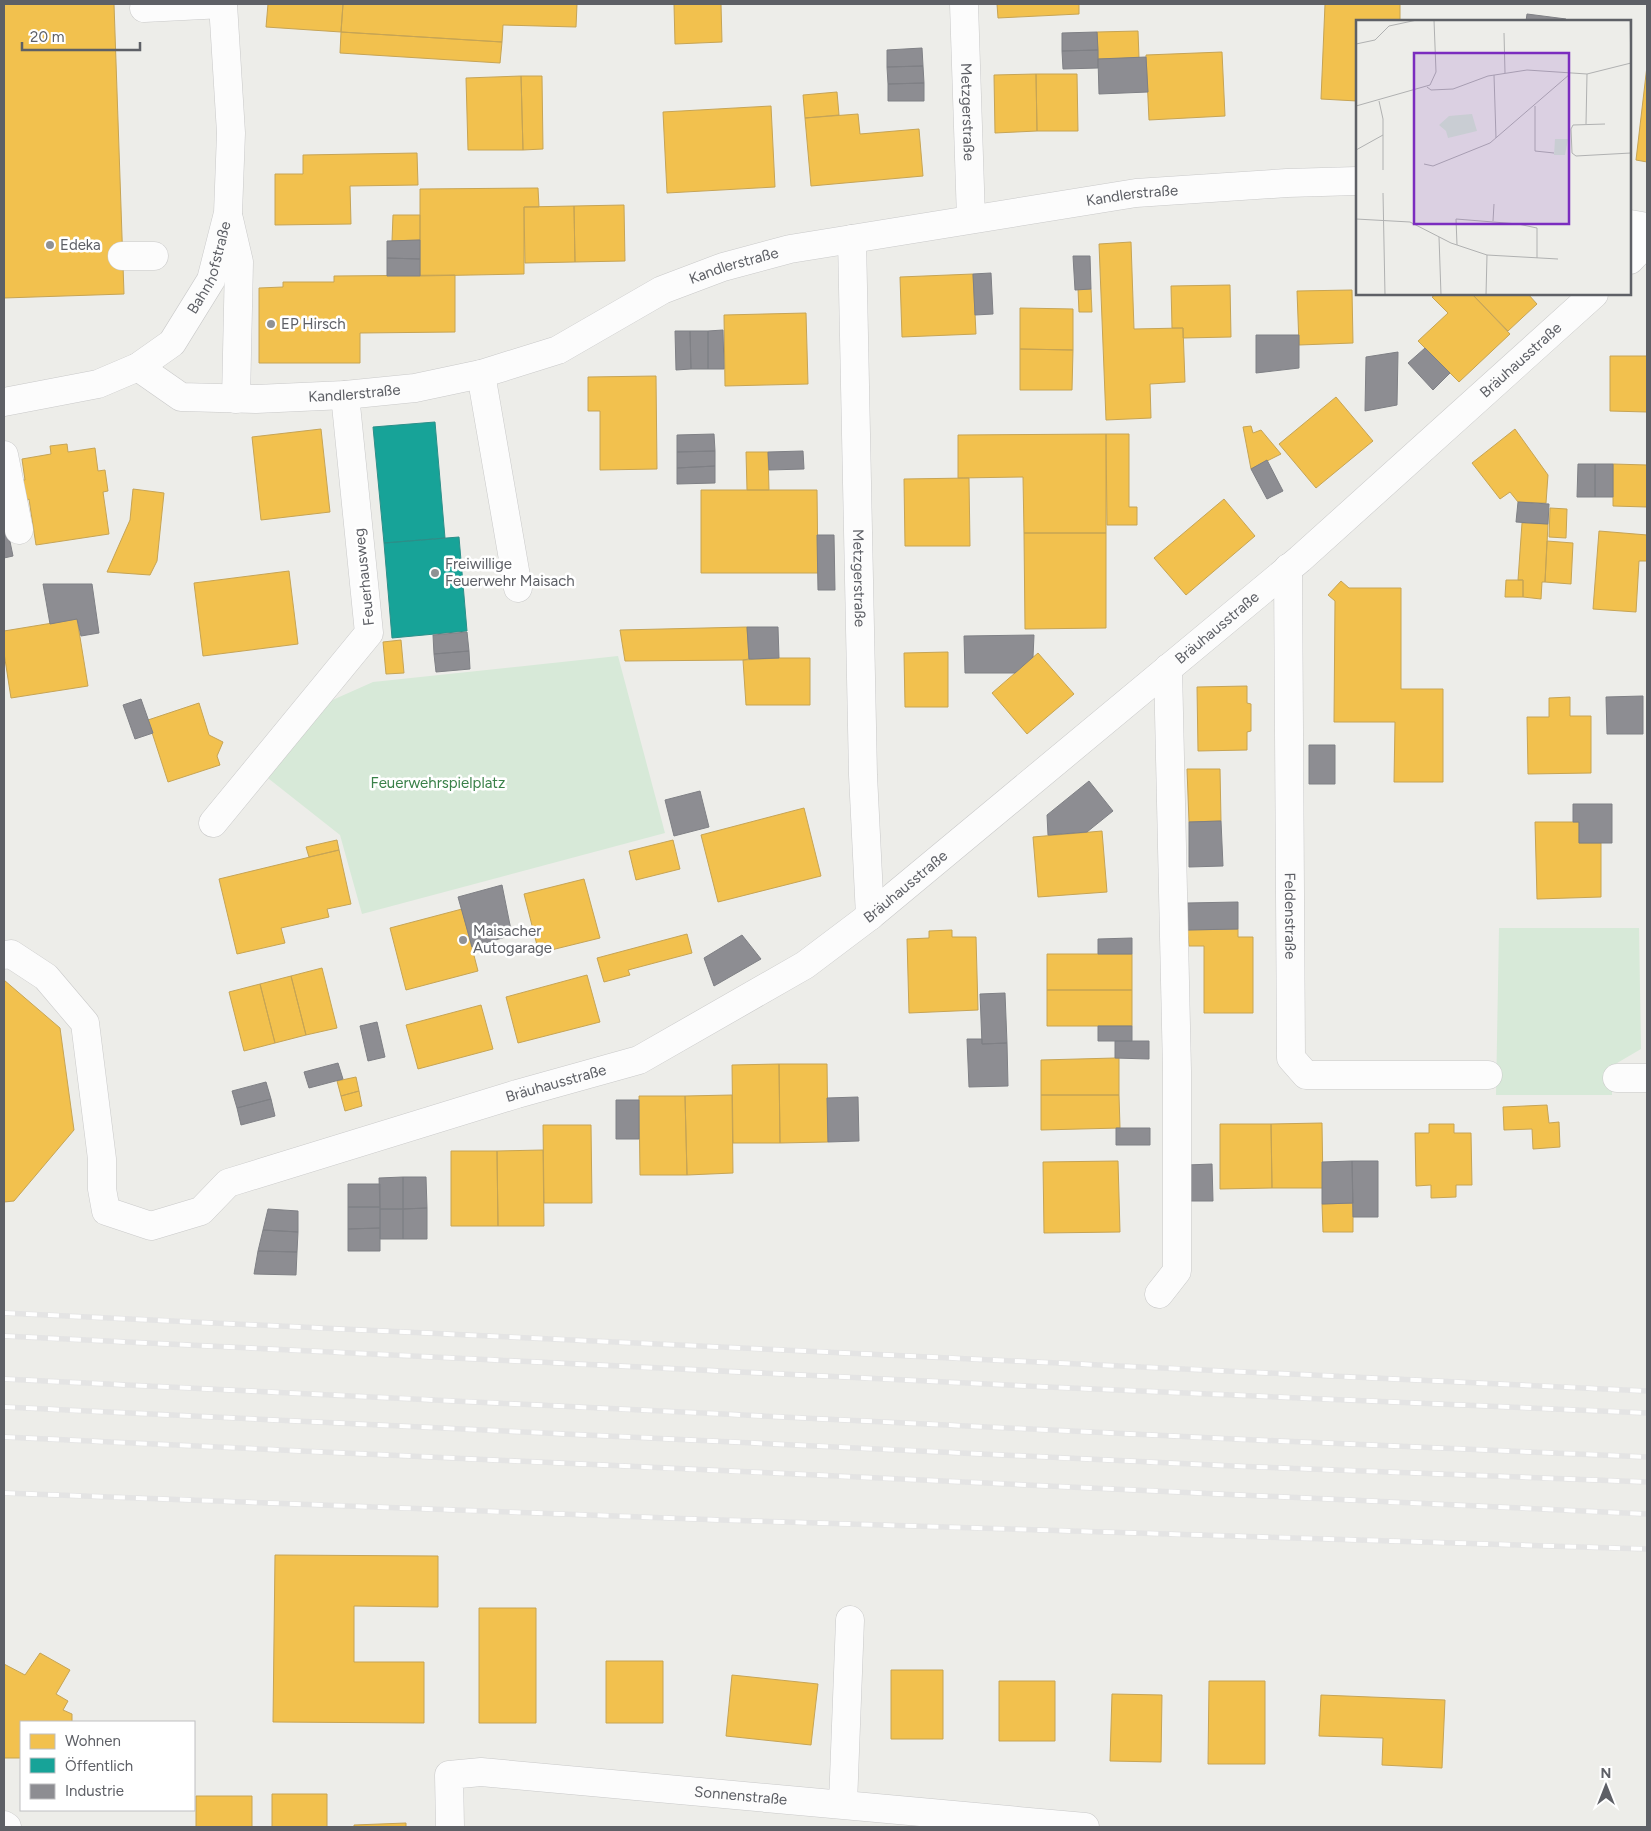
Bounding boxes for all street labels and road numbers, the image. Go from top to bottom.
street label: Metzgerstraße [957,63,978,161]
street label: Kandlerstraße [1085,181,1179,210]
street label: Bahnhofstraße [183,219,235,317]
street label: Kandlerstraße [687,244,780,288]
street label: Bräuhausstraße [1476,319,1565,401]
street label: Kandlerstraße [308,381,401,406]
street label: Feuerhausweg [350,527,378,627]
street label: Metzgerstraße [849,529,869,627]
street label: Bräuhausstraße [1171,588,1263,668]
street label: Bräuhausstraße [860,847,951,927]
street label: Feldenstraße [1281,872,1299,960]
street label: Bräuhausstraße [503,1061,608,1106]
street label: Sonnenstraße [693,1782,788,1809]

